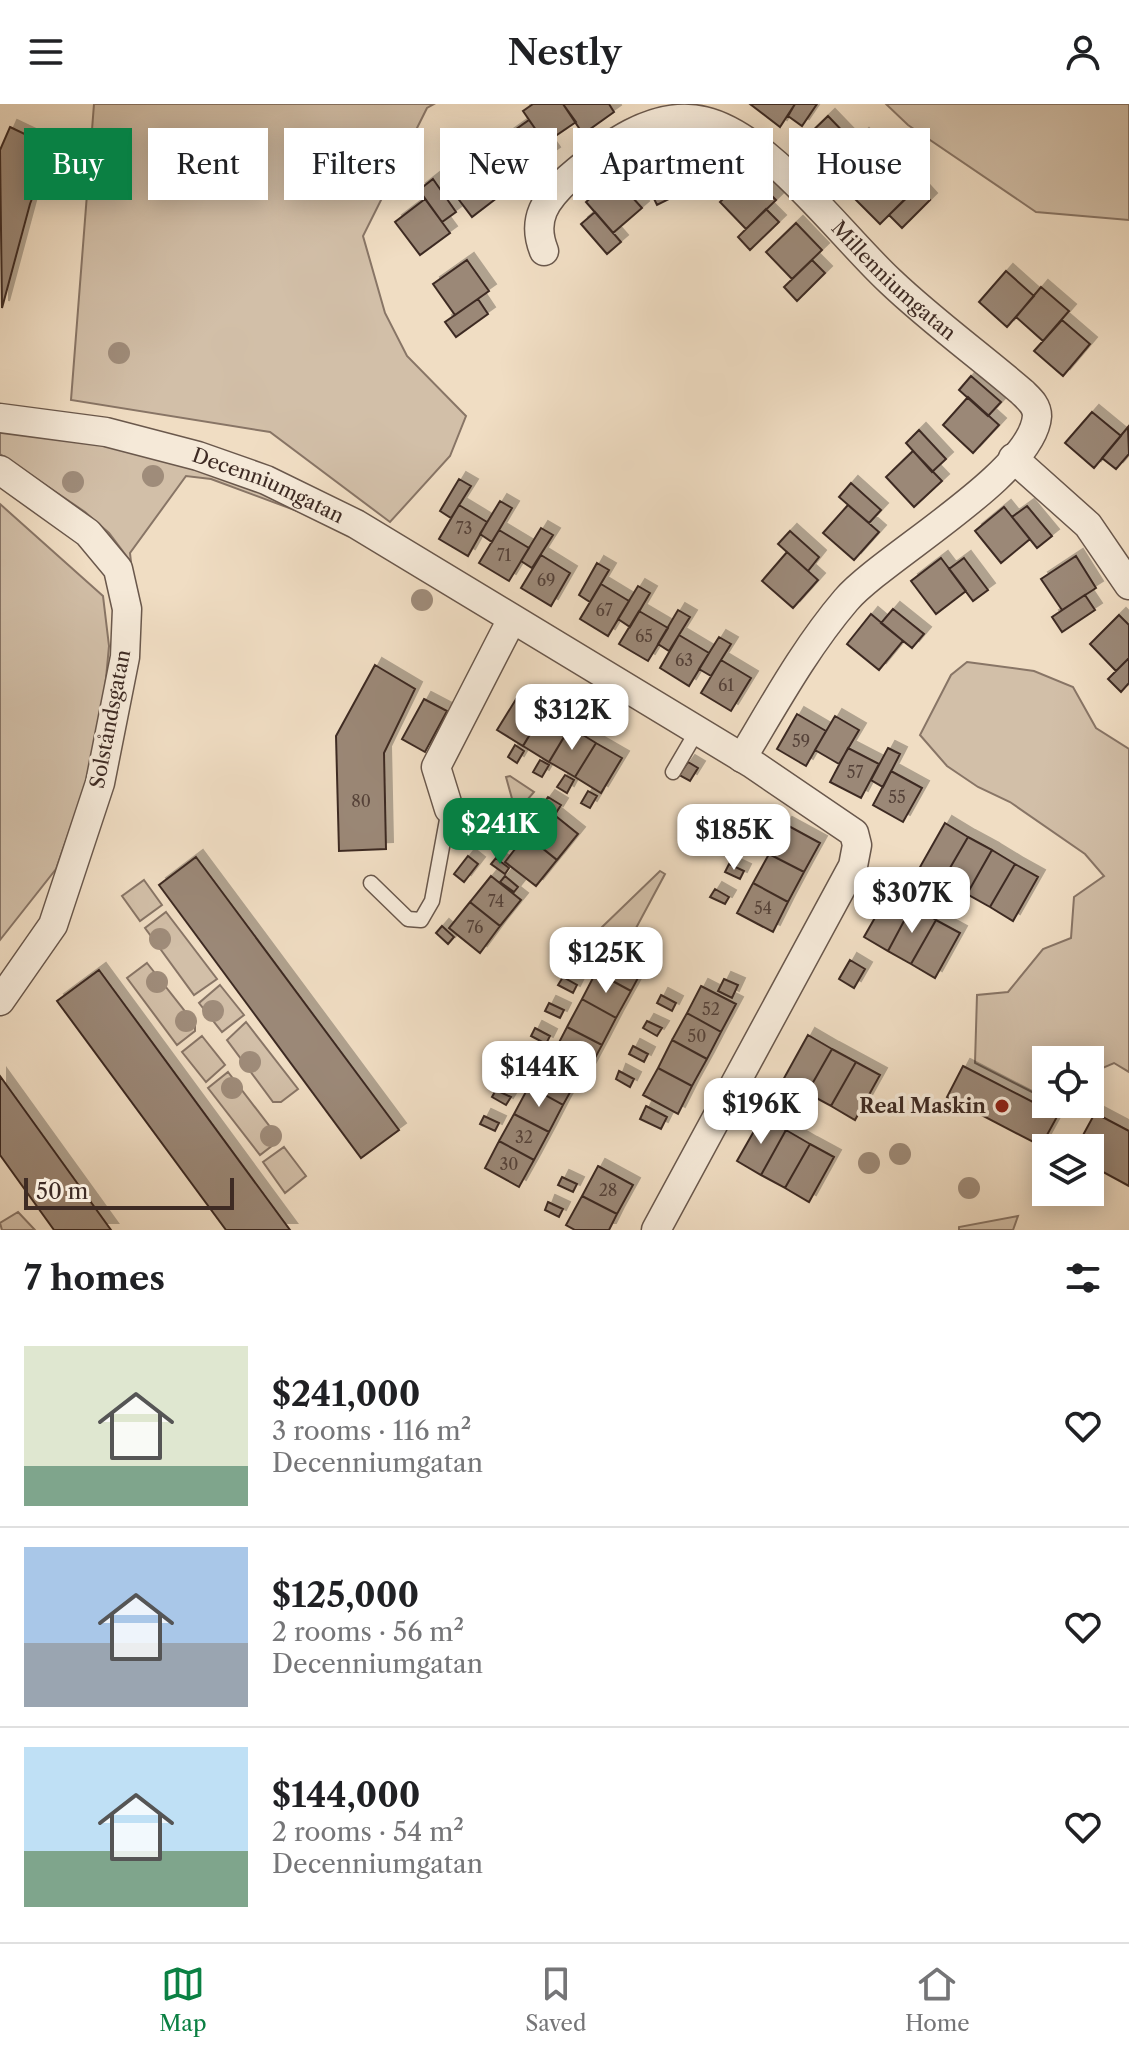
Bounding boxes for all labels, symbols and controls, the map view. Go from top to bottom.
icon: menu [24,30,68,74]
text: Nestly [507,30,622,74]
icon: person [1061,30,1105,74]
chip: Buy [24,128,132,200]
chip: Rent [148,128,268,200]
chip: Filters [284,128,424,200]
chip: New [440,128,557,200]
chip: Apartment [573,128,773,200]
chip: House [789,128,930,200]
street label: Millenniumgatan [827,216,961,345]
street label: Decenniumgatan [189,443,348,528]
house number: 73 [456,518,472,538]
house number: 71 [497,545,512,565]
house number: 69 [537,570,555,590]
house number: 67 [595,600,613,620]
house number: 65 [635,626,653,646]
street label: Solståndsgatan [85,647,135,790]
house number: 63 [675,650,693,670]
house number: 61 [718,675,734,695]
pin: $312K [516,684,628,752]
text: $312K [533,694,611,726]
house number: 59 [792,731,810,751]
house number: 57 [847,762,863,782]
house number: 55 [888,787,906,807]
house number: 80 [351,791,371,811]
pin: $241K [444,798,556,866]
pin: $185K [678,804,790,872]
text: $241K [461,808,539,840]
text: $185K [695,814,773,846]
pin: $307K [856,867,968,935]
text: $307K [872,877,952,909]
house number: 74 [488,891,504,911]
house number: 54 [754,898,772,918]
house number: 76 [467,917,483,937]
pin: $125K [550,927,662,995]
text: $125K [568,937,644,969]
house number: 52 [702,999,720,1019]
house number: 50 [688,1026,706,1046]
pin: $144K [483,1041,595,1109]
map controls [1032,1046,1104,1206]
button: locate [1032,1046,1104,1118]
text: $144K [500,1051,578,1083]
pin: $196K [705,1078,817,1146]
text: $196K [722,1088,800,1120]
place label: Real Maskin [859,1094,986,1118]
marker: Real Maskin [993,1097,1011,1115]
house number: 32 [515,1127,533,1147]
button: layers [1032,1134,1104,1206]
house number: 30 [500,1154,518,1174]
scale bar [24,1174,234,1210]
text: 50 m [36,1178,88,1205]
house number: 28 [599,1180,617,1200]
icon: filters [1061,1256,1105,1300]
text: 7 homes [24,1257,165,1299]
text: $241,000 [272,1373,420,1415]
icon: home [88,1378,184,1474]
icon: heart [1061,1404,1105,1448]
text: 3 rooms · 116 m² [272,1415,471,1447]
text: Decenniumgatan [272,1447,483,1479]
text: $125,000 [272,1574,419,1616]
icon: home [88,1579,184,1675]
icon: heart [1061,1605,1105,1649]
text: 2 rooms · 56 m² [272,1616,464,1648]
text: Decenniumgatan [272,1648,483,1680]
text: $144,000 [272,1774,421,1816]
icon: home [88,1779,184,1875]
icon: heart [1061,1805,1105,1849]
text: 2 rooms · 54 m² [272,1816,464,1848]
text: Decenniumgatan [272,1848,483,1880]
tab: Map [159,1962,207,2037]
tab: Saved [525,1962,586,2037]
tab: Home [905,1962,970,2037]

